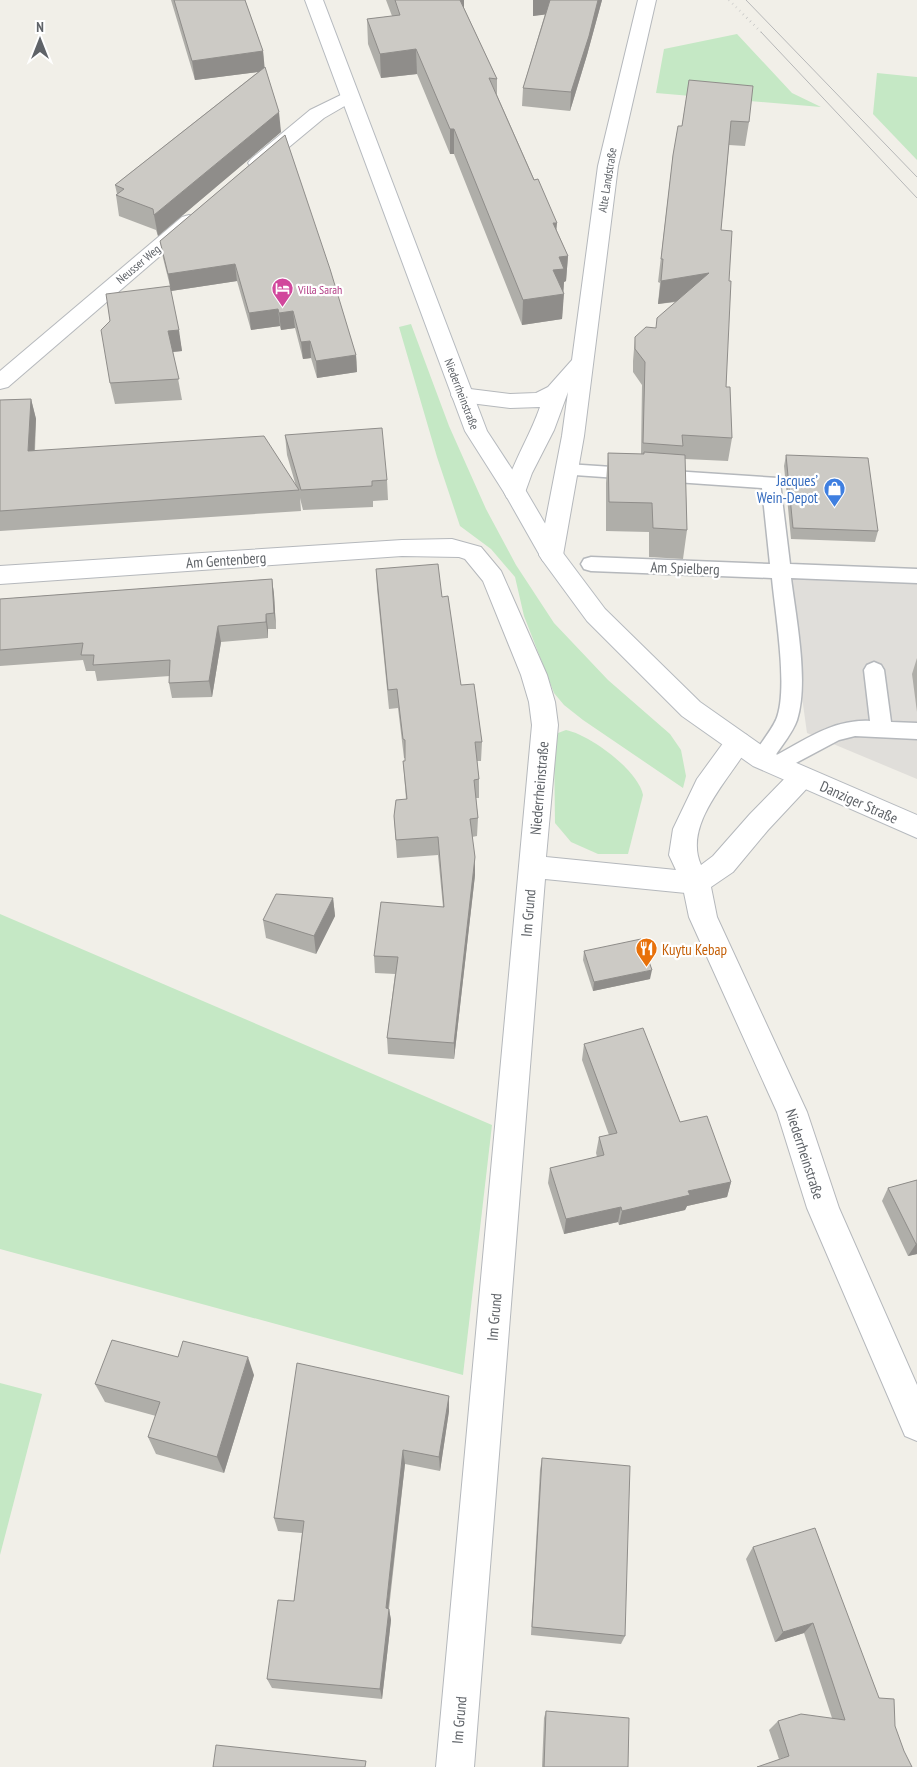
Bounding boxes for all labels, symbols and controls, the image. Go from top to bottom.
north arrow [15,15,65,65]
text: N [36,18,44,36]
street label: Alte Landstraße [594,146,620,214]
street label: Neusser Weg [113,241,163,287]
hotel icon: Villa Sarah [270,277,294,308]
place label: Villa Sarah [297,282,342,297]
street label: Niederrheinstraße [442,356,482,432]
place label: Jacques’ Wein-Depot [757,471,818,507]
shop icon: Jacques’ Wein-Depot [822,477,846,508]
street label: Am Gentenberg [185,548,267,572]
street label: Am Spielberg [650,557,720,579]
street label: Niederrheinstraße [525,740,553,836]
street label: Danziger Straße [817,776,901,828]
street label: Im Grund [516,888,540,938]
restaurant icon: Kuytu Kebap [634,937,658,968]
place label: Kuytu Kebap [662,940,727,959]
street label: Niederrheinstraße [781,1106,829,1202]
street label: Im Grund [482,1292,506,1342]
street label: Im Grund [447,1695,471,1745]

